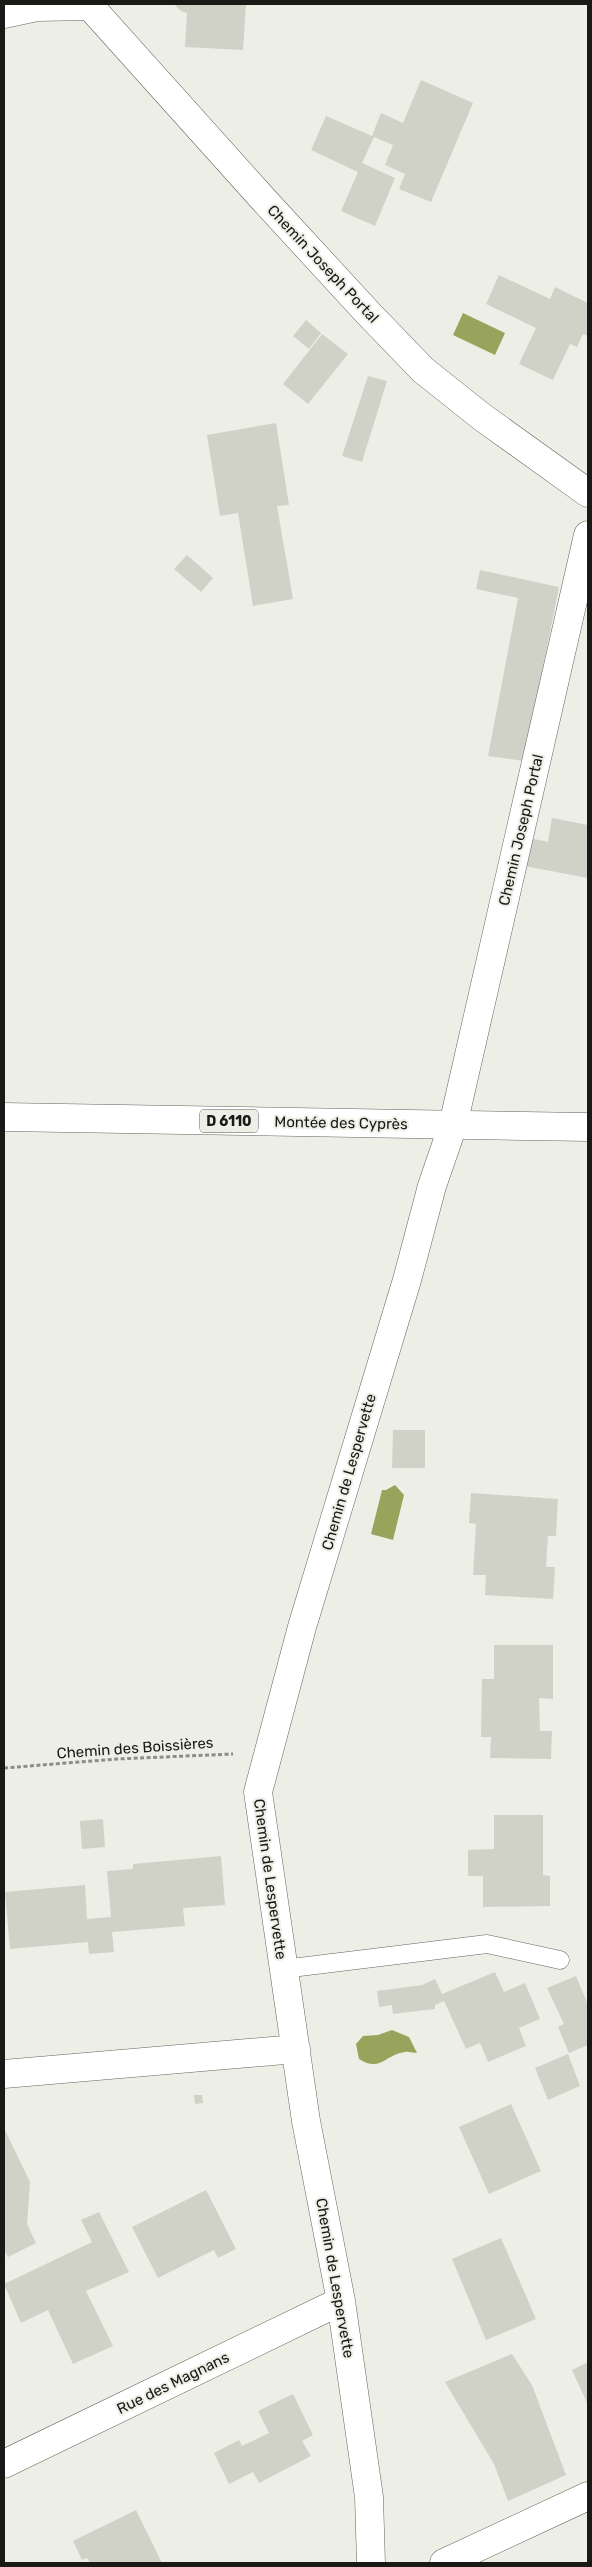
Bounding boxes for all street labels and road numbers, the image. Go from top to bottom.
street label: Chemin Joseph Portal [264,201,382,327]
street label: Chemin Joseph Portal [495,753,547,907]
road number: D 6110 [200,1110,258,1132]
street label: Montée des Cyprès [274,1113,408,1133]
street label: Chemin de Lespervette [318,1392,380,1552]
street label: Chemin des Boissières [56,1734,214,1762]
street label: Chemin de Lespervette [250,1797,290,1961]
street label: Chemin de Lespervette [312,2197,358,2359]
street label: Rue des Magnans [114,2348,232,2418]

